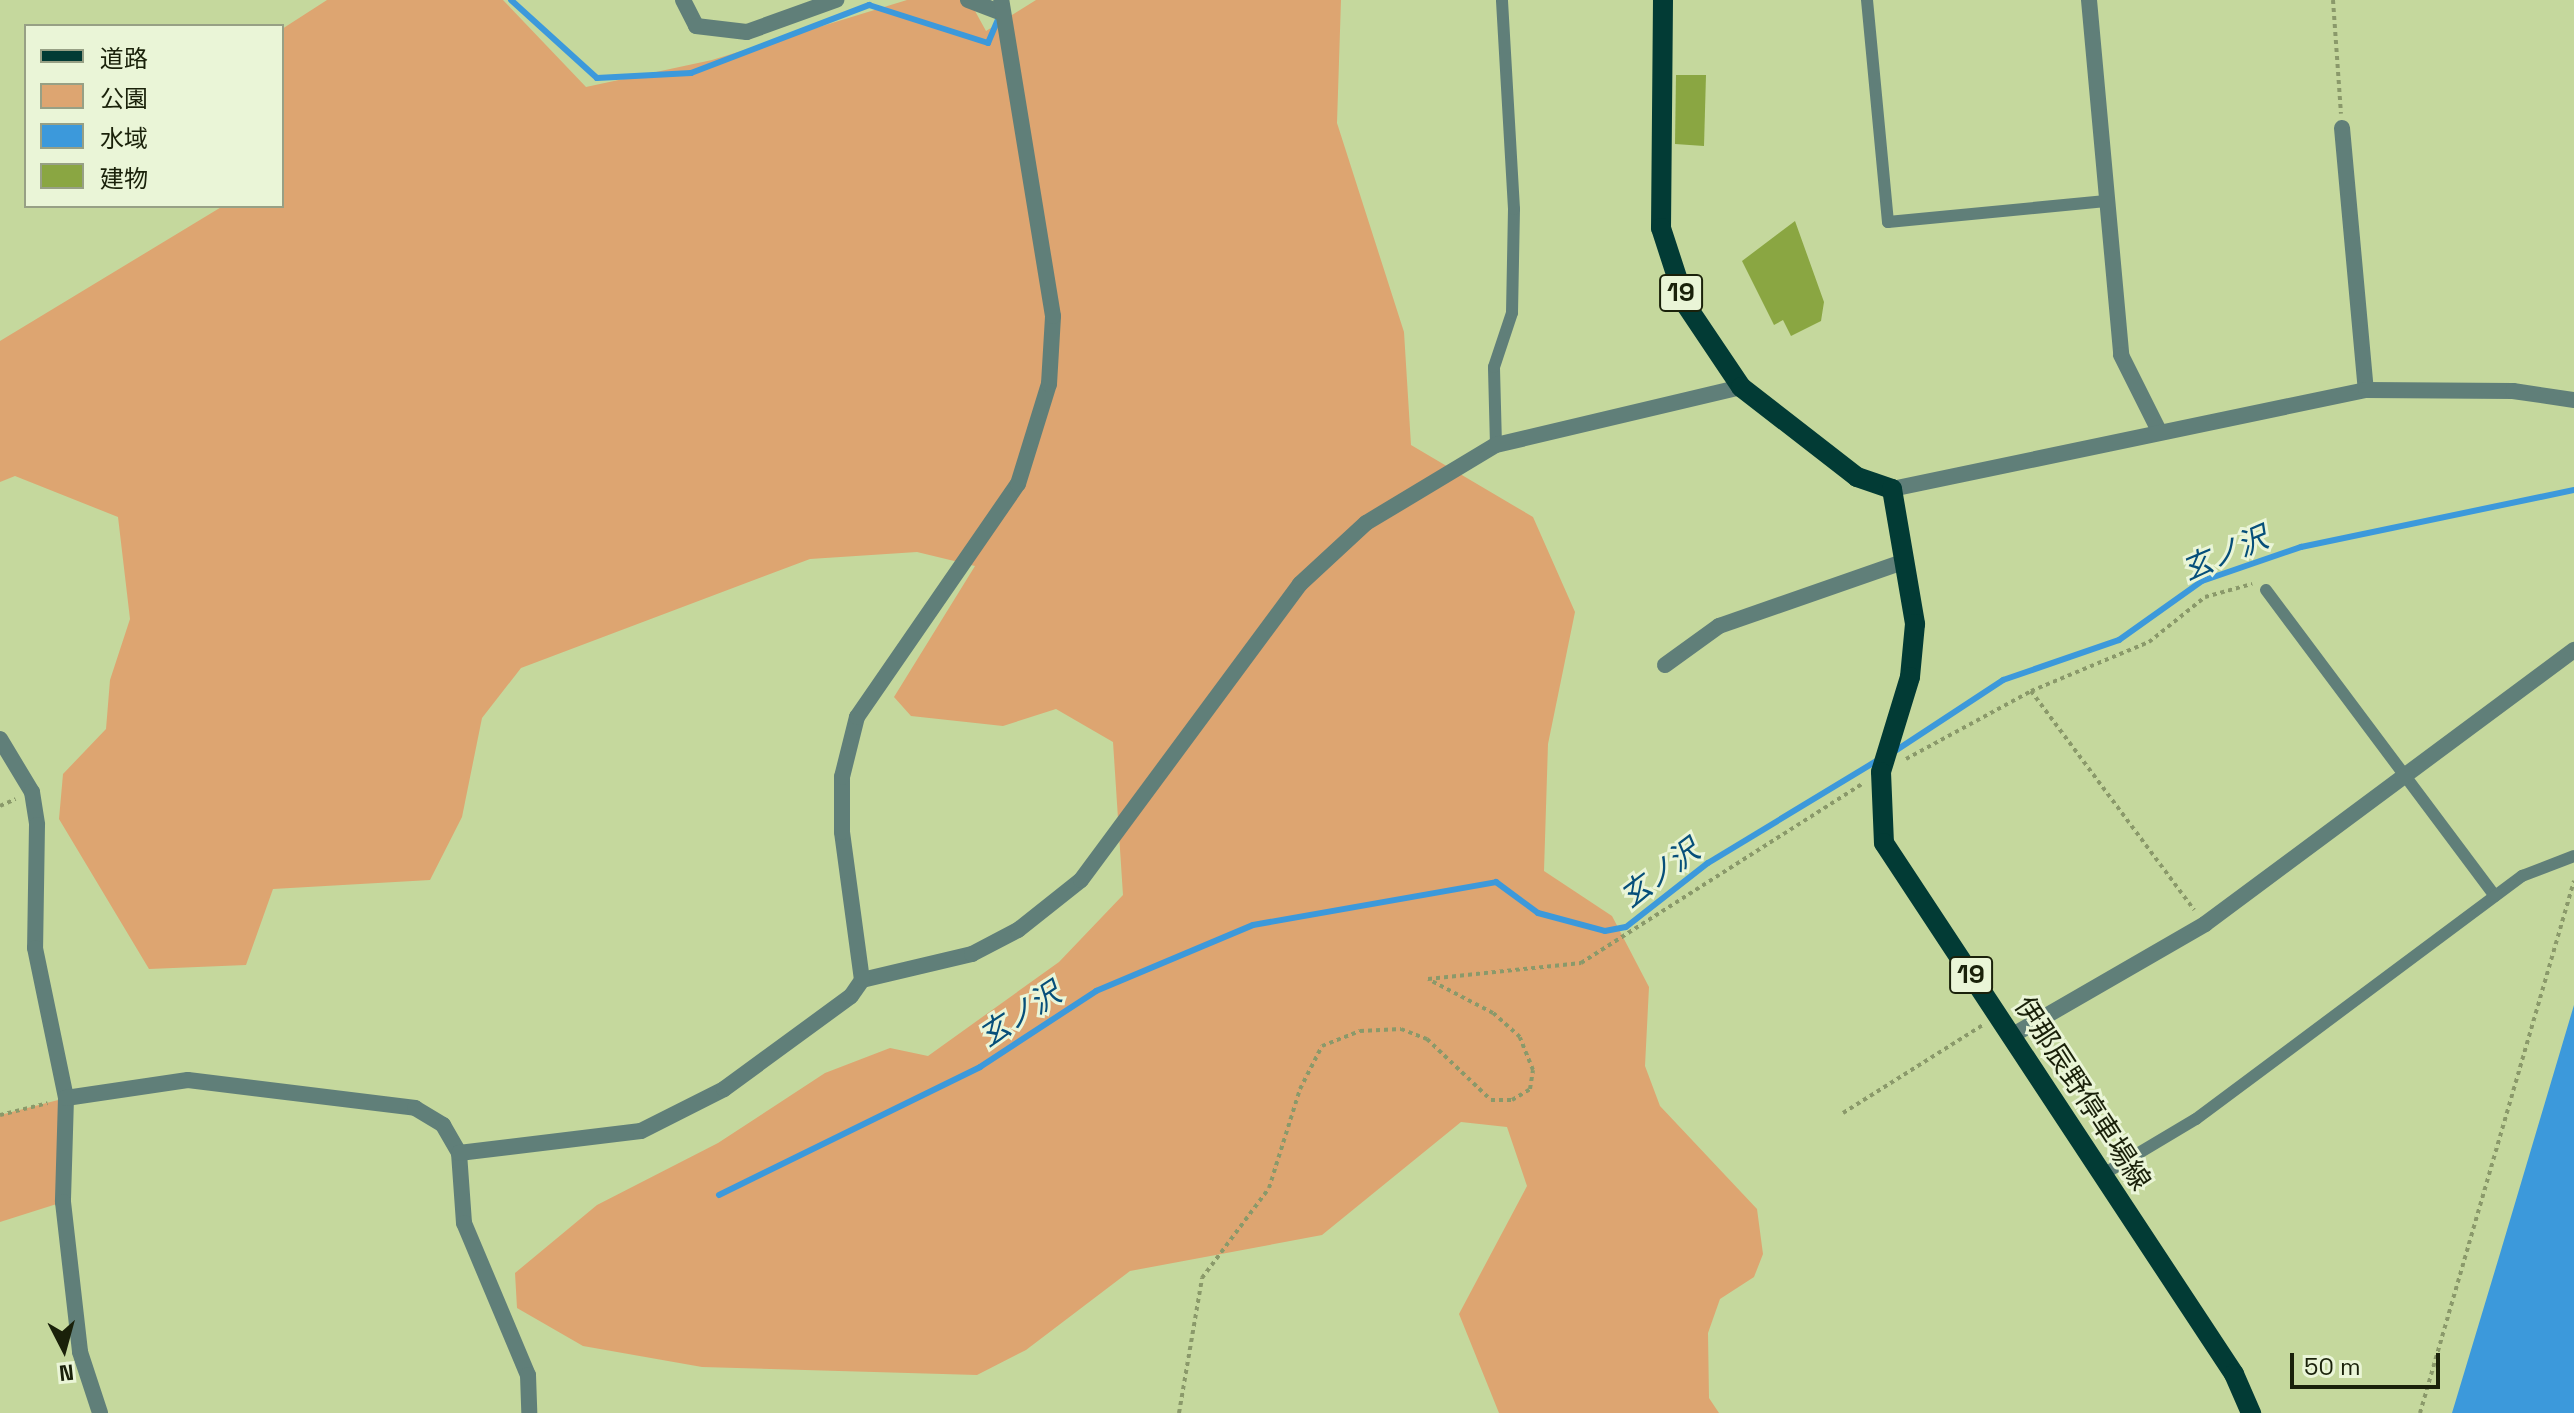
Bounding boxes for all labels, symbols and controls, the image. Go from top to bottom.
legend [24,24,284,208]
text: 道路 [100,43,148,74]
text: 公園 [100,83,148,114]
text: 水域 [100,123,148,154]
text: 建物 [100,163,148,194]
road number: 19 [1659,271,1703,315]
water label: 玄ノ沢 [2177,520,2273,588]
water label: 玄ノ沢 [1613,833,1707,915]
road number: 19 [1949,953,1993,997]
water label: 玄ノ沢 [972,975,1068,1055]
street label: 伊那辰野停車場線 [2008,990,2158,1196]
north arrow [24,1309,104,1389]
scale bar [2294,1337,2444,1387]
text: 50 m [2304,1351,2361,1382]
text: N [58,1358,75,1388]

